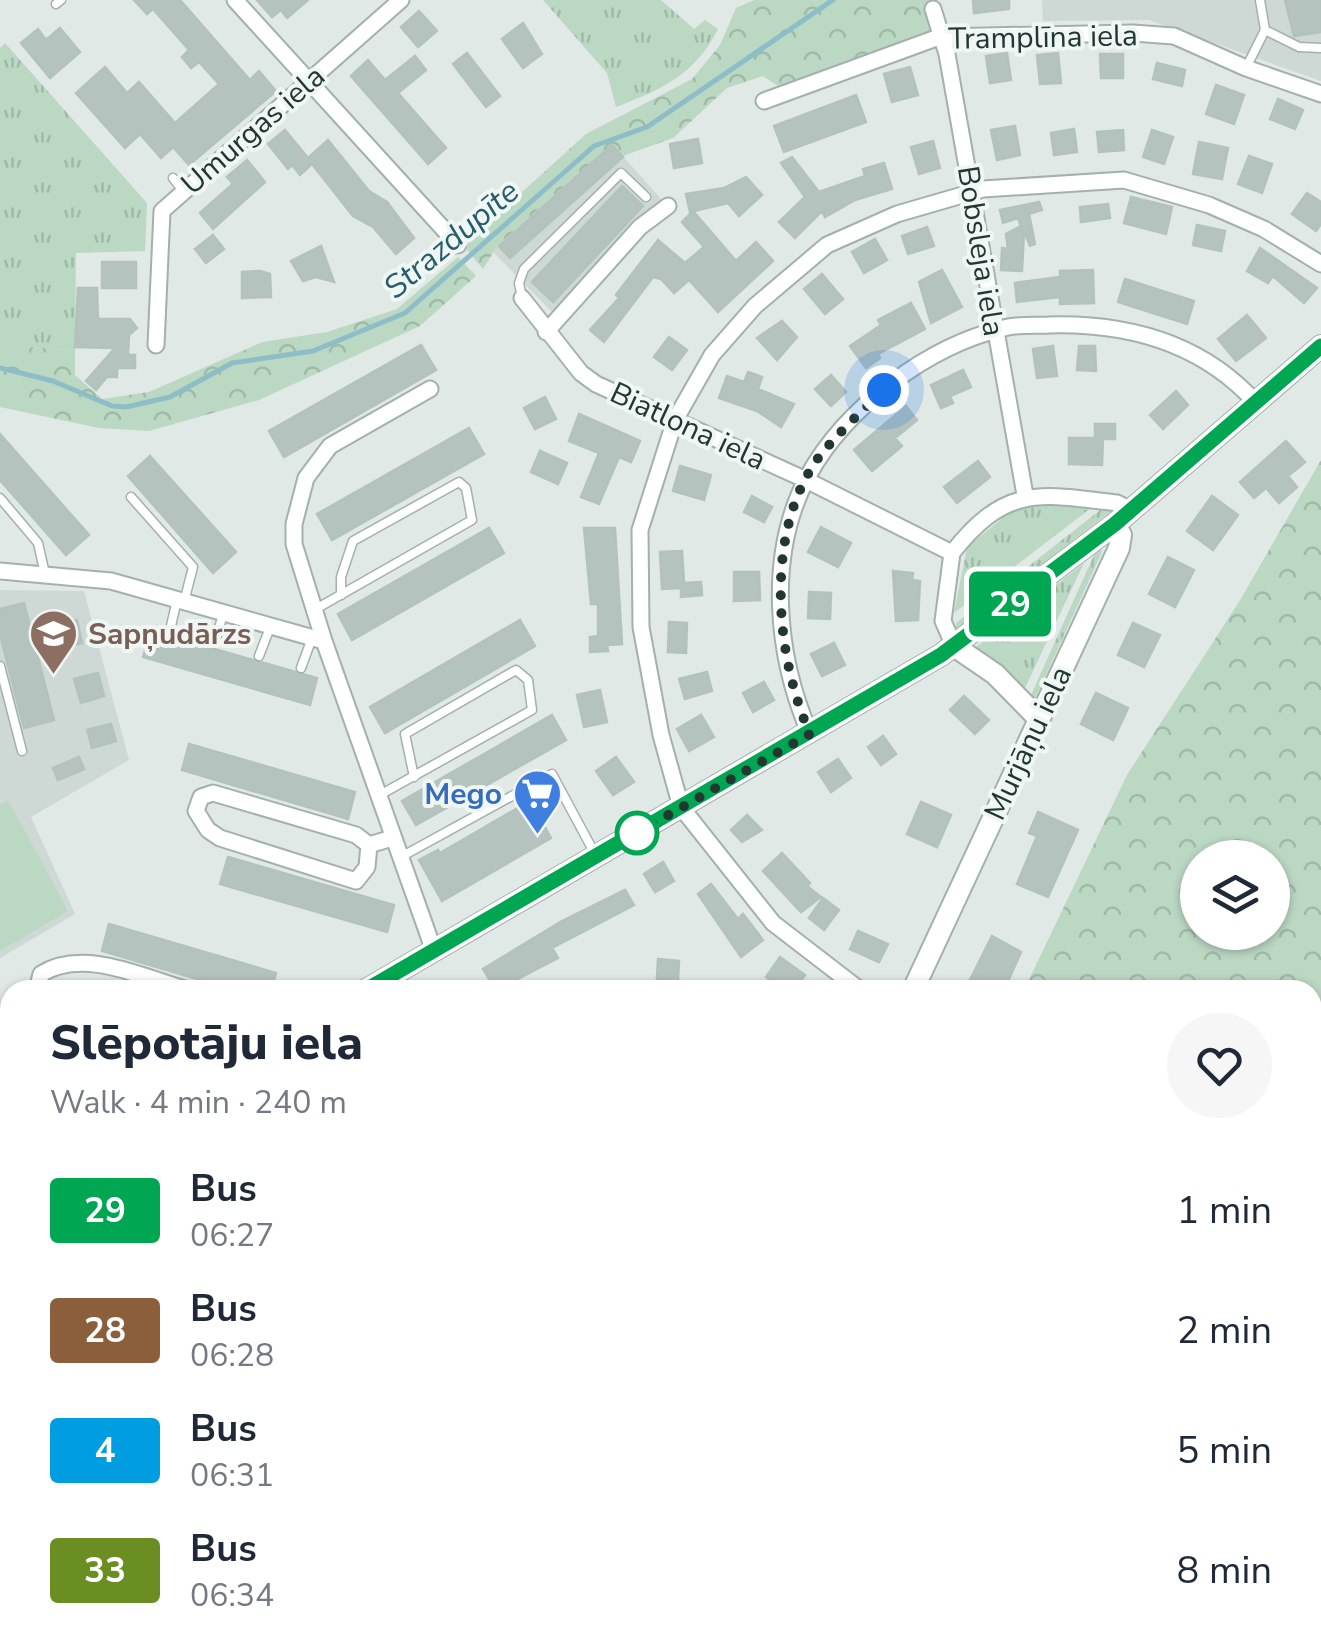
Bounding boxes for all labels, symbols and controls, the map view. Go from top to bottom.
street label: Tramplīna iela [948,15,1138,60]
street label: Umurgas iela [173,56,334,204]
street label: Bobsleja iela [947,163,1014,339]
water label: Strazdupīte [375,170,528,309]
your location [859,365,909,415]
street label: Biatlona iela [603,372,772,480]
line badge: 29 [965,572,1055,636]
text: 29 [989,581,1031,628]
school or university icon: Sapņudārzs [27,608,79,676]
place label: Sapņudārzs [88,614,251,655]
street label: Murjāņu iela [975,660,1082,827]
supermarket icon: Mego [511,768,563,836]
place label: Mego [424,774,502,815]
unlabelled marker [616,812,658,854]
map controls [1180,840,1290,950]
button: layers [1180,840,1290,950]
text: Slēpotāju iela [50,1010,363,1076]
button: heart [1167,1013,1272,1118]
text: Walk · 4 min · 240 m [50,1081,347,1124]
text: Bus [190,1163,257,1214]
text: 1 min [1177,1185,1272,1236]
text: 29 [84,1187,126,1234]
text: 06:27 [190,1214,274,1257]
text: Bus [190,1283,257,1334]
text: 2 min [1177,1305,1272,1356]
text: 28 [84,1307,126,1354]
text: 06:28 [190,1334,274,1377]
text: Bus [190,1403,257,1454]
text: 5 min [1177,1425,1272,1476]
text: 4 [94,1427,116,1474]
text: 06:31 [190,1454,274,1497]
text: Bus [190,1523,257,1574]
text: 8 min [1177,1545,1272,1596]
text: 33 [84,1547,126,1594]
text: 06:34 [190,1574,274,1617]

